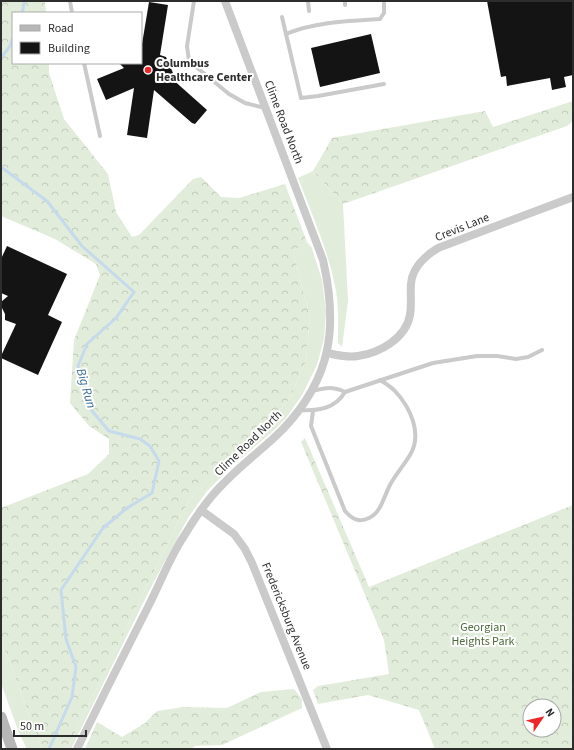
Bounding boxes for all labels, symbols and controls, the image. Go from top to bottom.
legend [12,12,142,64]
text: Road [48,20,74,37]
text: Building [48,40,90,57]
place label: Columbus Healthcare Center [156,55,252,86]
marker: Columbus Healthcare Center [143,65,153,75]
street label: Clime Road North [260,78,307,166]
street label: Crevis Lane [432,209,492,246]
water label: Big Run [72,366,100,411]
street label: Clime Road North [211,407,286,480]
street label: Fredericksburg Avenue [257,560,316,672]
park label: Georgian Heights Park [451,619,515,650]
north arrow [522,698,562,738]
text: N [542,705,558,720]
scale bar [14,712,86,738]
text: 50 m [20,718,44,735]

